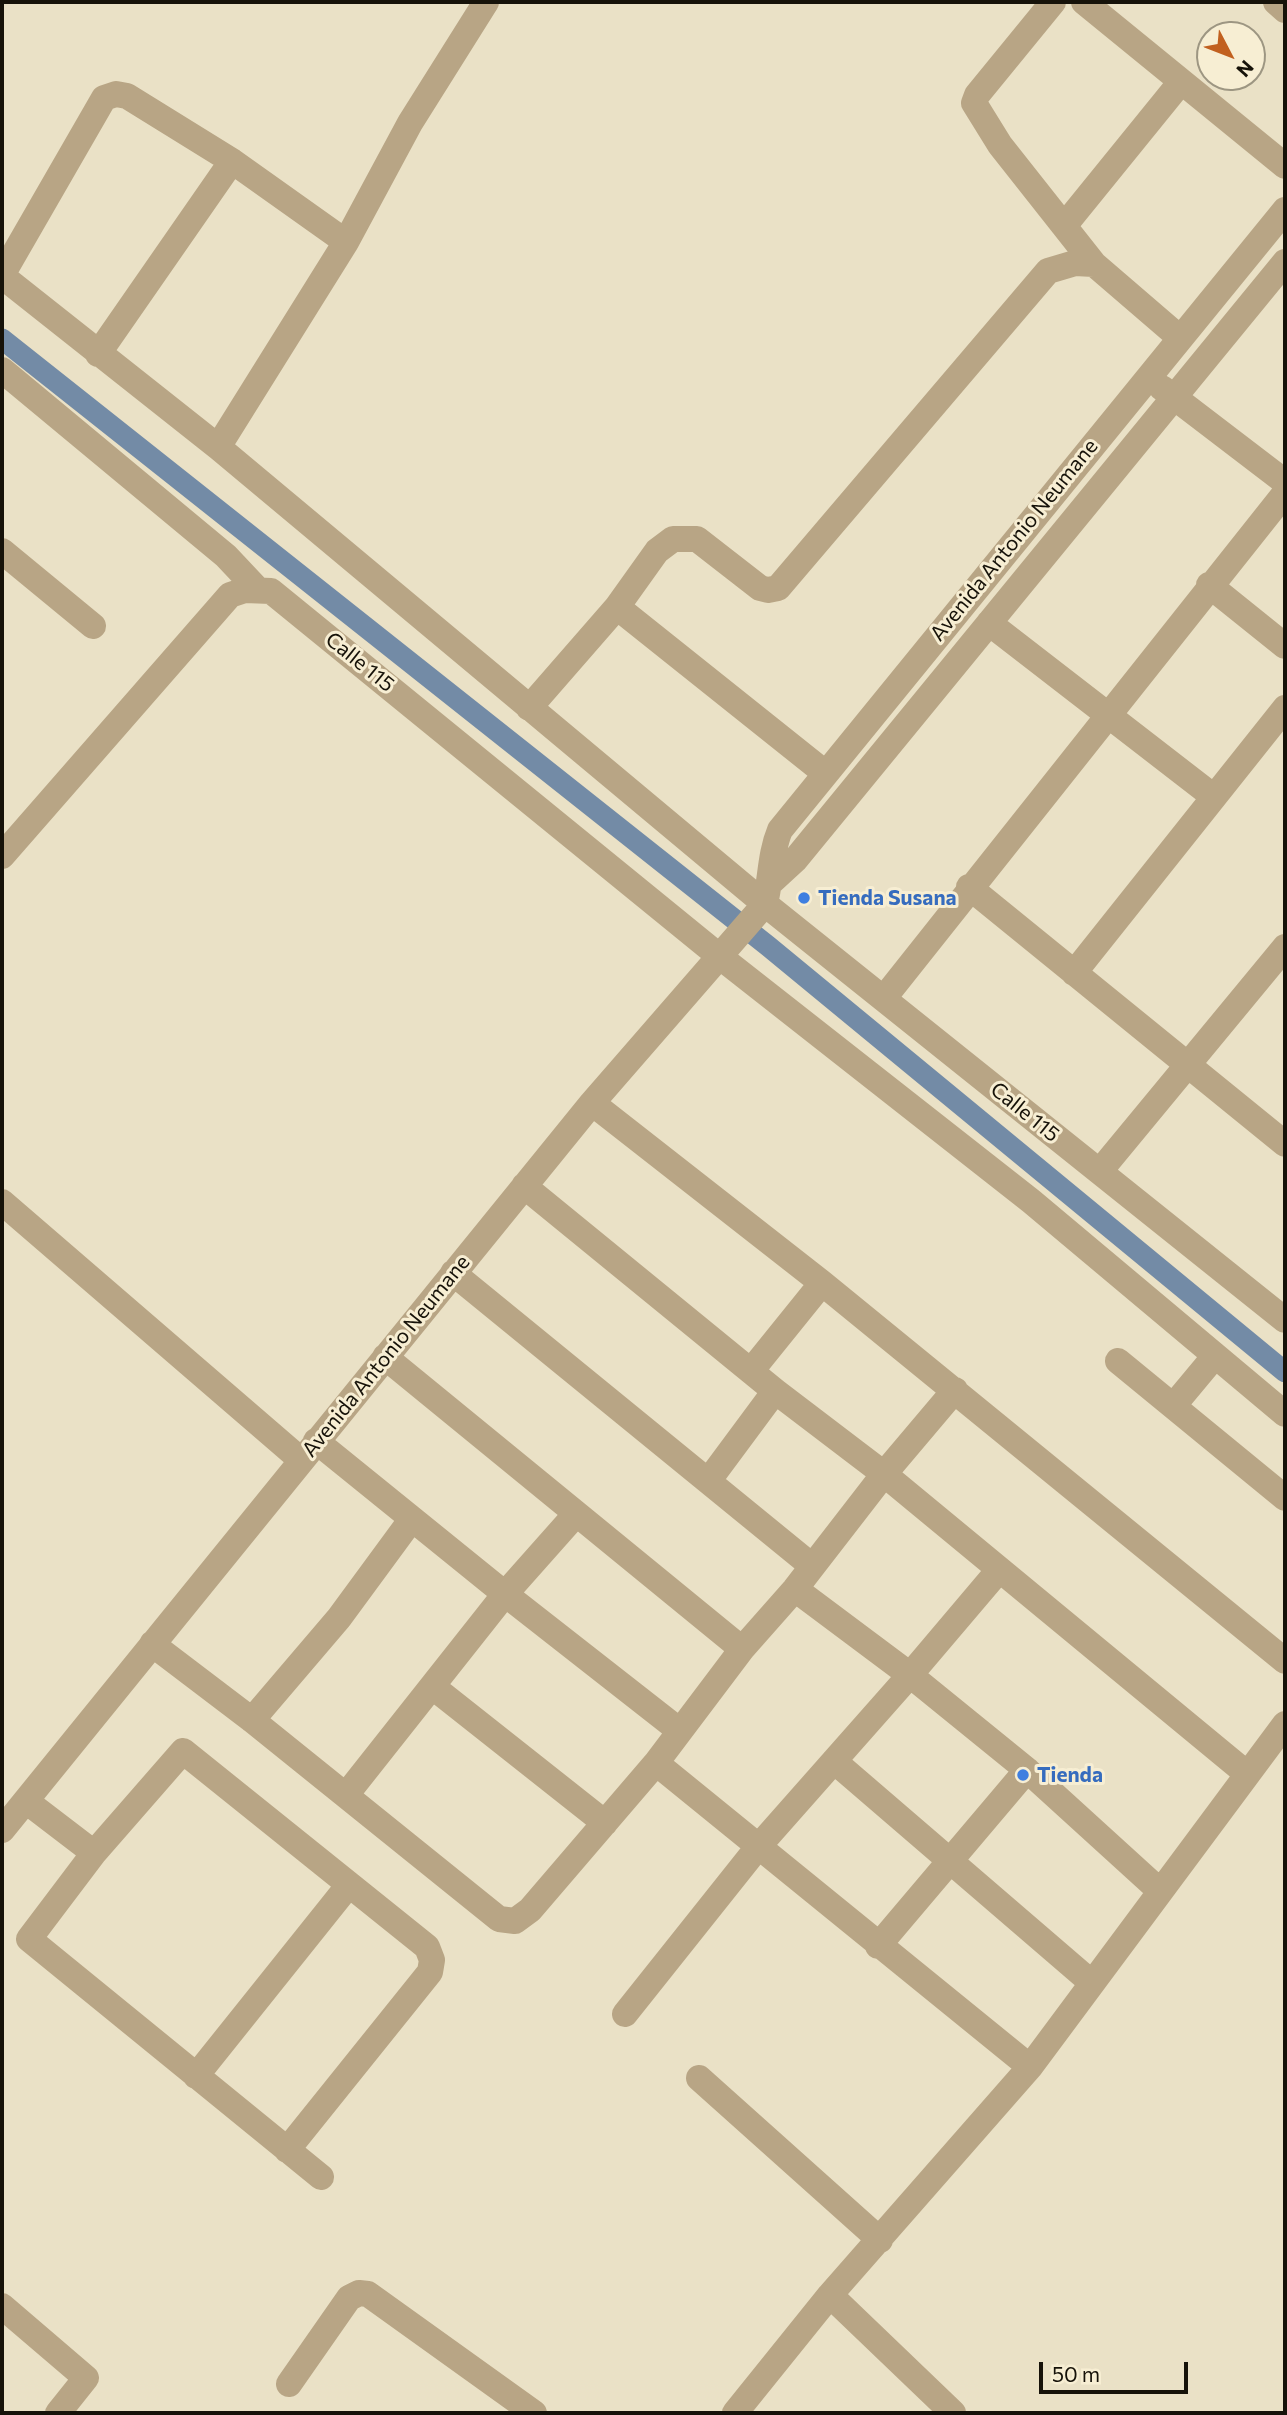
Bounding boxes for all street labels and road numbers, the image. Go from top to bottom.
street label: Avenida Antonio Neumane [925,434,1103,646]
street label: Calle 115 [321,627,399,697]
street label: Calle 115 [986,1077,1064,1147]
street label: Avenida Antonio Neumane [297,1250,475,1462]

